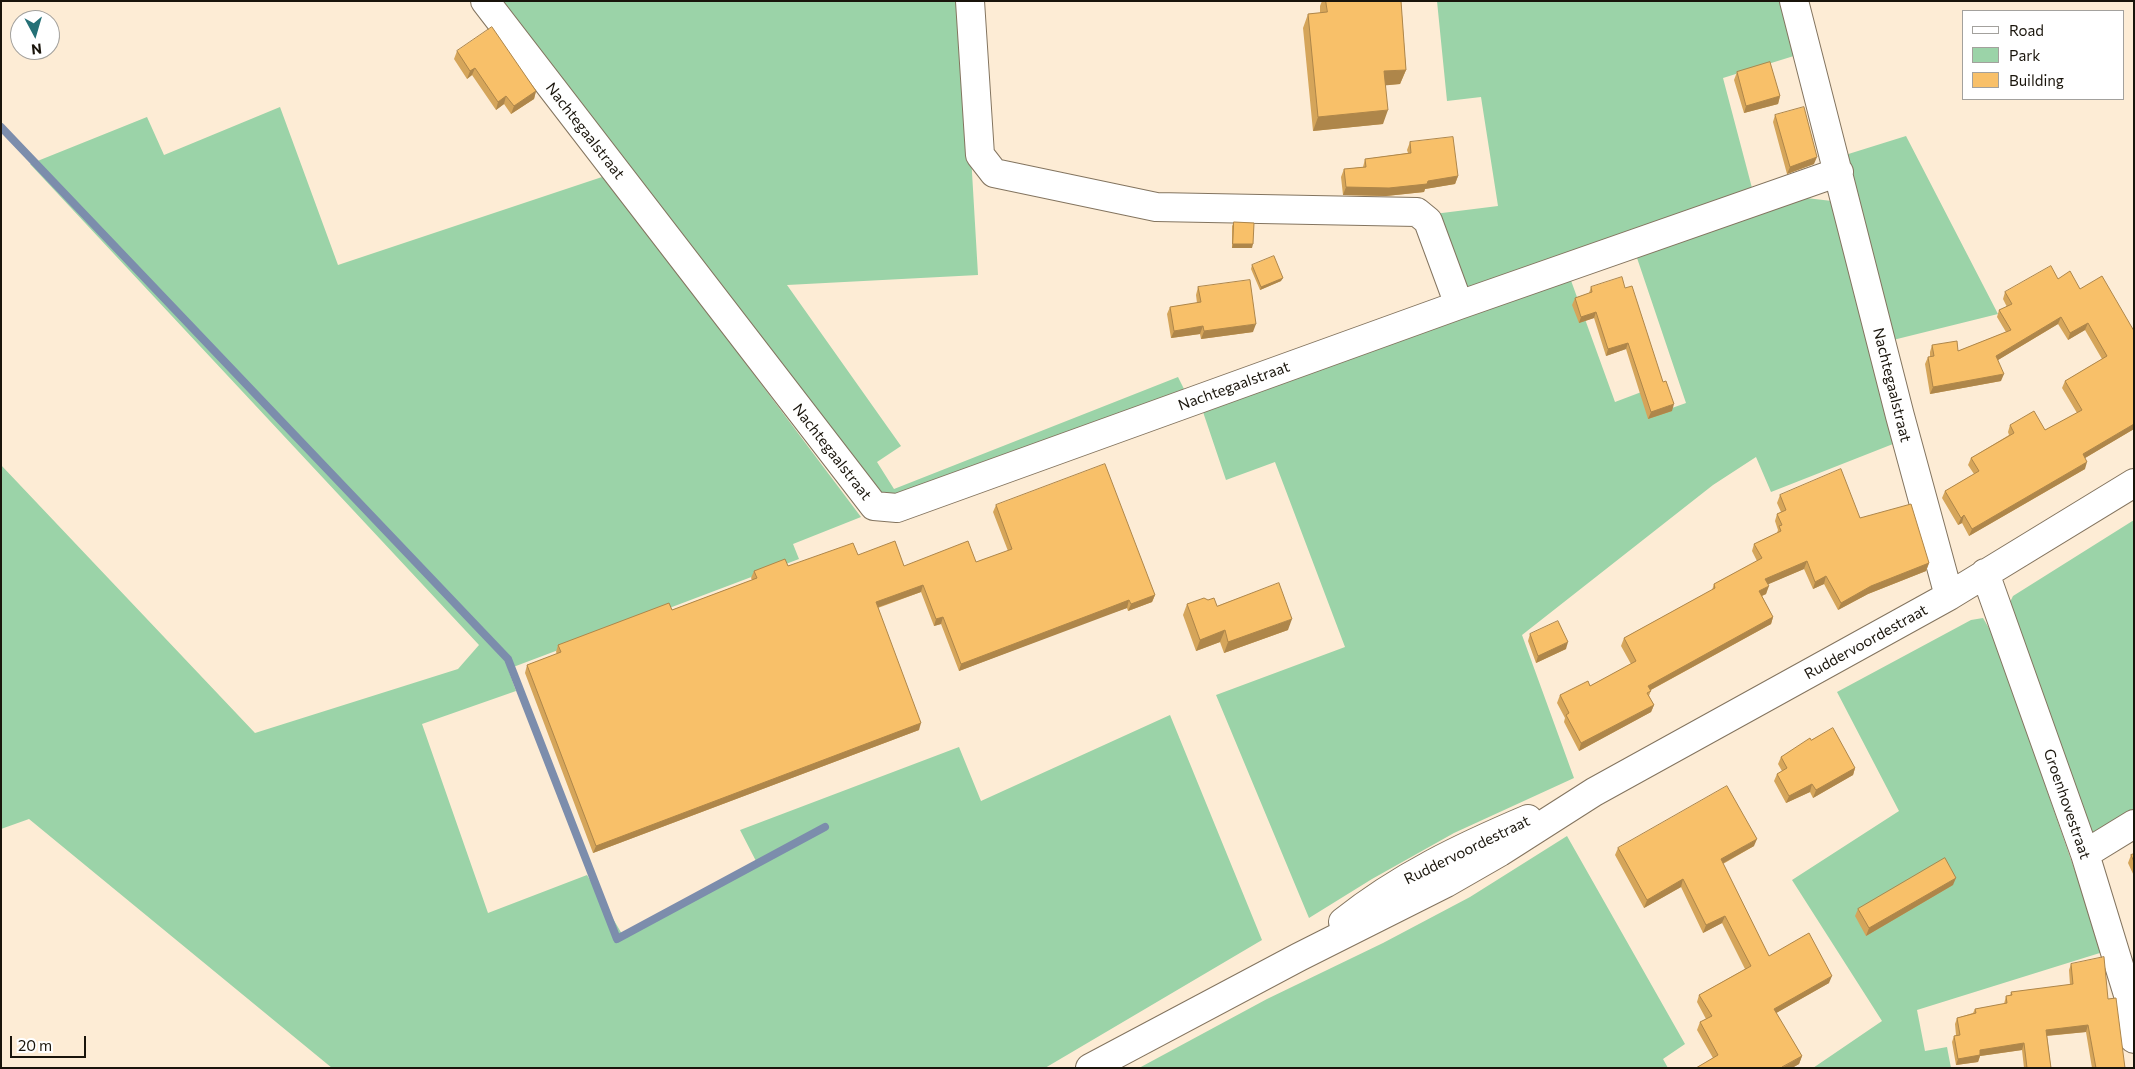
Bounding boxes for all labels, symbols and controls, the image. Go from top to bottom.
north arrow [10,10,60,60]
legend [1962,10,2125,100]
text: Road [2009,21,2044,39]
text: N [30,40,43,58]
text: Park [2009,46,2040,64]
text: Building [2009,71,2064,89]
street label: Nachtegaalstraat [542,79,628,183]
street label: Nachtegaalstraat [1869,326,1915,444]
street label: Nachtegaalstraat [1176,357,1292,415]
street label: Nachtegaalstraat [789,400,875,504]
street label: Ruddervoordestraat [1801,601,1931,683]
street label: Groenhovestraat [2040,746,2094,862]
street label: Ruddervoordestraat [1401,812,1533,888]
scale bar [12,1026,89,1058]
text: 20 m [18,1036,52,1054]

